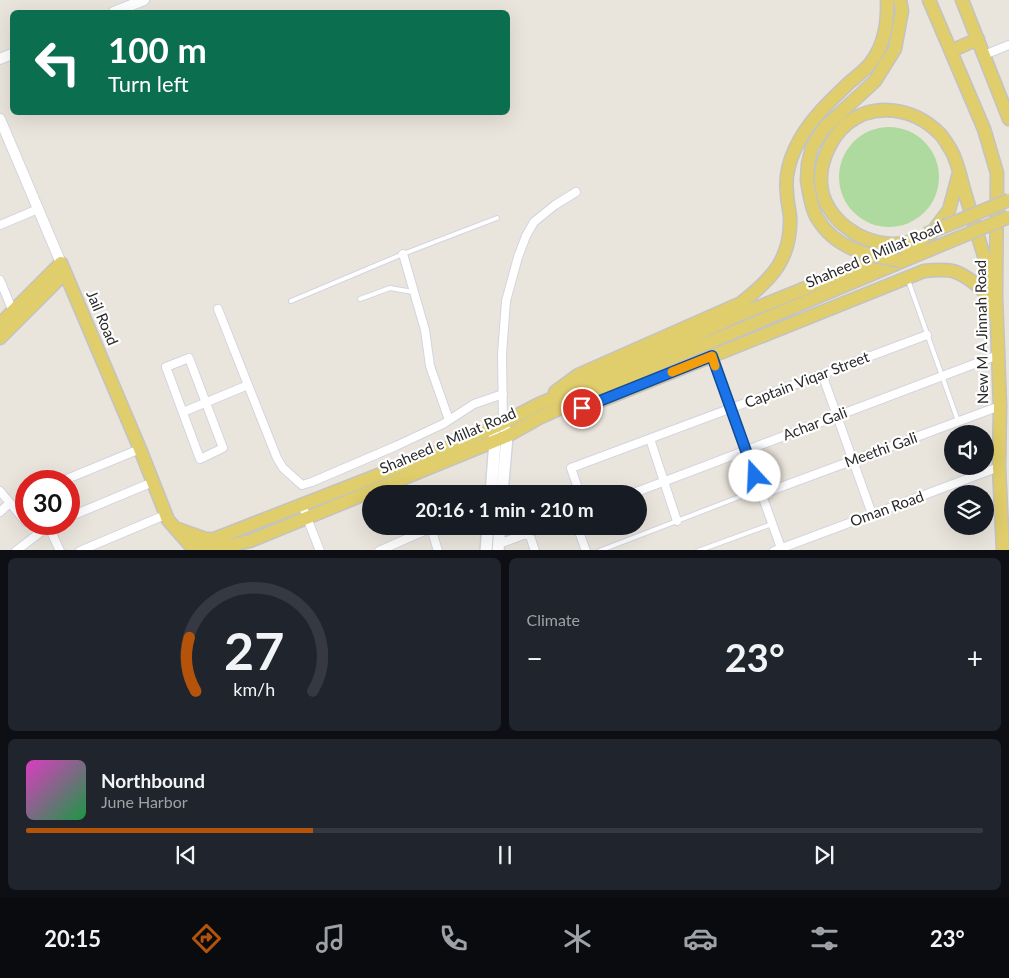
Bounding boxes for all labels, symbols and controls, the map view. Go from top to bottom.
text: 100 m [108,28,207,70]
icon: left [25,30,90,95]
text: Turn left [108,70,189,97]
street label: Shaheed e Millat Road [803,217,945,291]
street label: New M A Jinnah Road [971,260,991,404]
street label: Jail Road [83,288,122,348]
street label: Captain Viqar Street [742,347,872,411]
pin [561,387,603,429]
icon: arrive [568,394,596,422]
street label: Shaheed e Millat Road [377,403,519,477]
street label: Achar Gali [780,403,849,444]
map controls [944,425,994,535]
button: sound [944,425,994,475]
street label: Meethi Gali [842,428,920,471]
position arrow [728,449,780,501]
speed limit sign: 30 [15,470,80,535]
button: layers [944,485,994,535]
street label: Oman Road [847,486,926,530]
text: 20:16 · 1 min · 210 m [415,498,594,521]
text: Climate [527,610,580,629]
text: 27 [224,619,284,681]
text: 23° [725,634,785,680]
text: − [527,641,543,675]
text: + [967,641,983,675]
text: km/h [233,678,275,700]
text: Northbound [101,769,205,792]
text: June Harbor [101,792,188,811]
icon: previous [172,841,200,869]
icon: pause [491,841,519,869]
icon: next [810,841,838,869]
icon: directions [189,921,224,956]
icon: music [313,921,348,956]
icon: phone [436,921,471,956]
icon: climate [560,921,595,956]
icon: car [683,921,718,956]
icon: filters [807,921,842,956]
text: 20:15 [44,925,101,952]
text: 23° [930,925,965,952]

